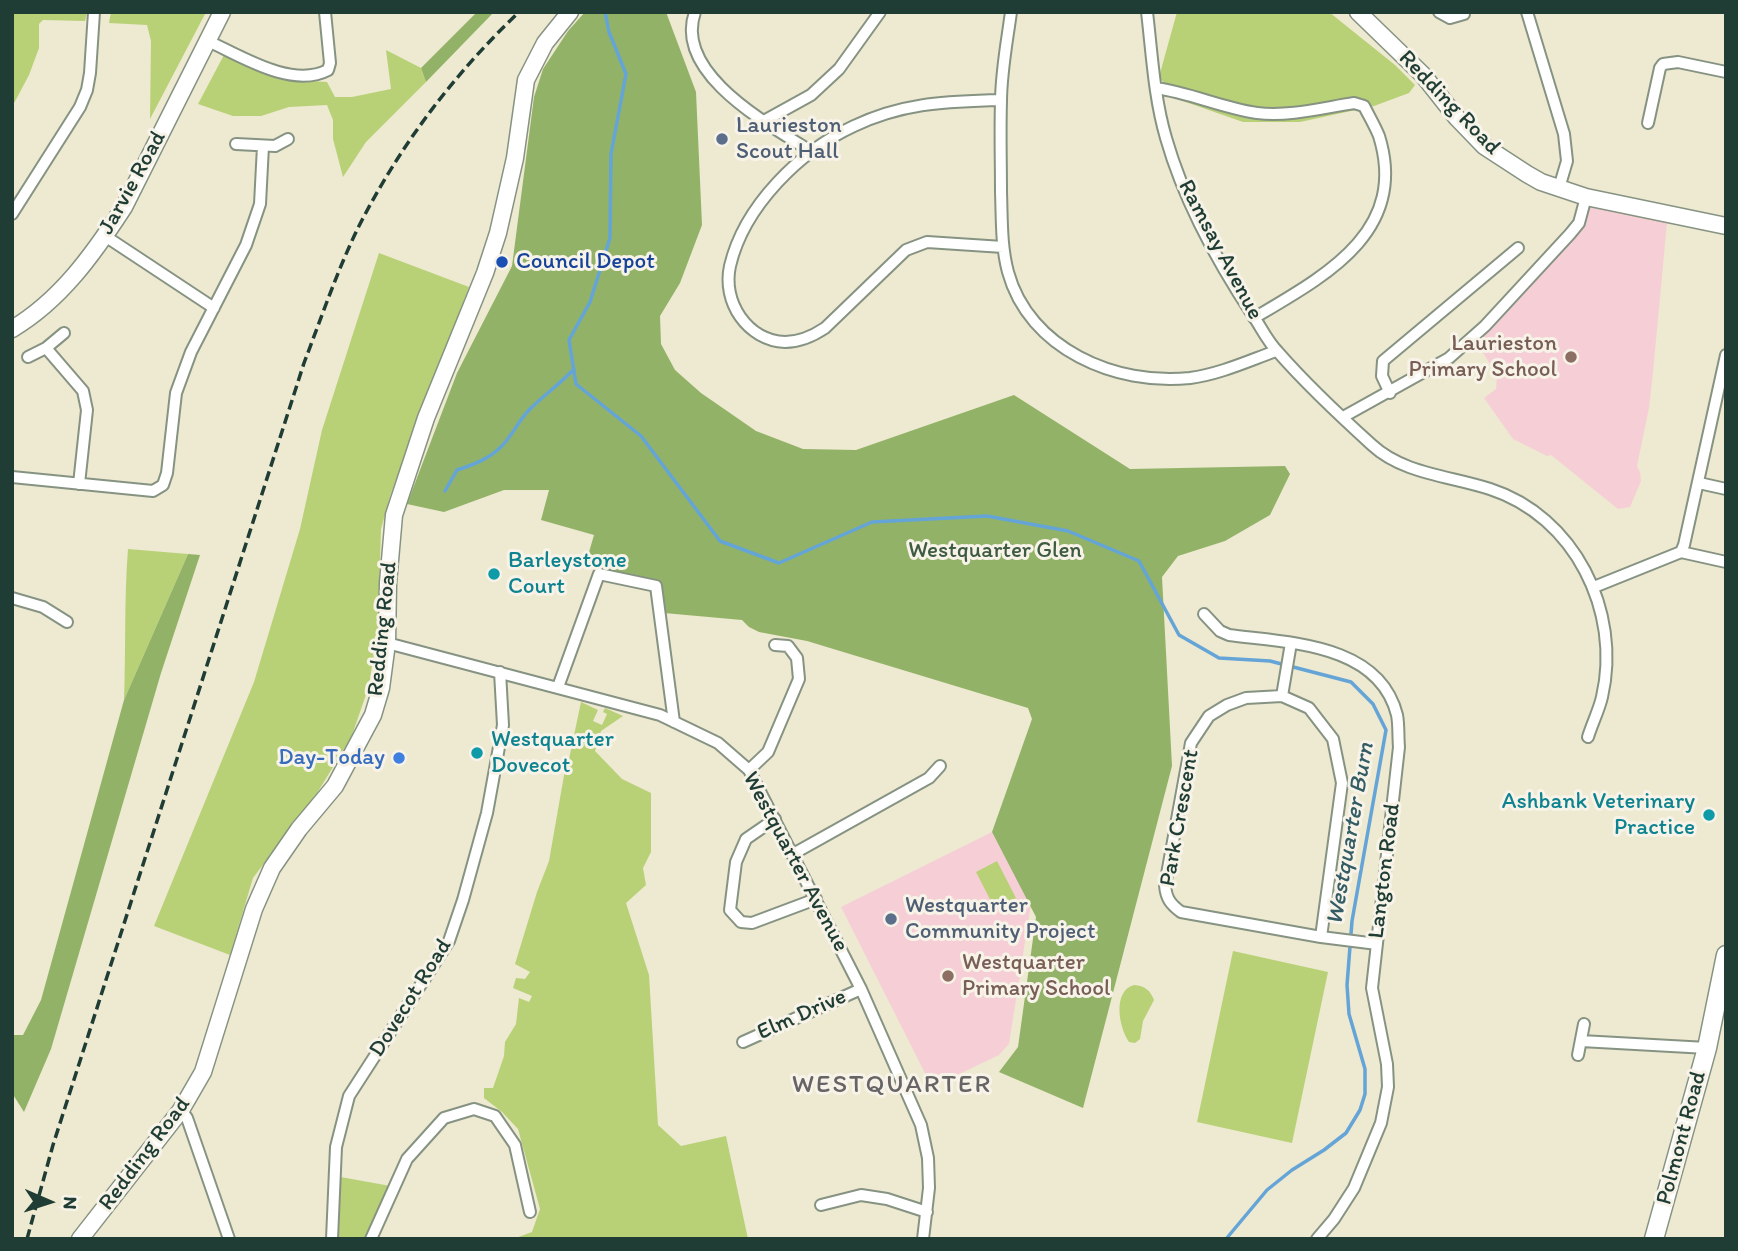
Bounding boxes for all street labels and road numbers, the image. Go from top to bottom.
street label: Redding Road [1392,45,1506,161]
street label: Jarvie Road [93,126,173,240]
street label: Ramsay Avenue [1171,175,1269,325]
street label: Redding Road [362,560,404,698]
street label: Park Crescent [1154,747,1206,889]
street label: Westquarter Avenue [736,767,854,957]
street label: Langton Road [1363,802,1407,940]
street label: Dovecot Road [364,934,458,1062]
street label: Elm Drive [753,983,851,1047]
street label: Polmont Road [1651,1068,1713,1208]
street label: Redding Road [93,1092,197,1216]

